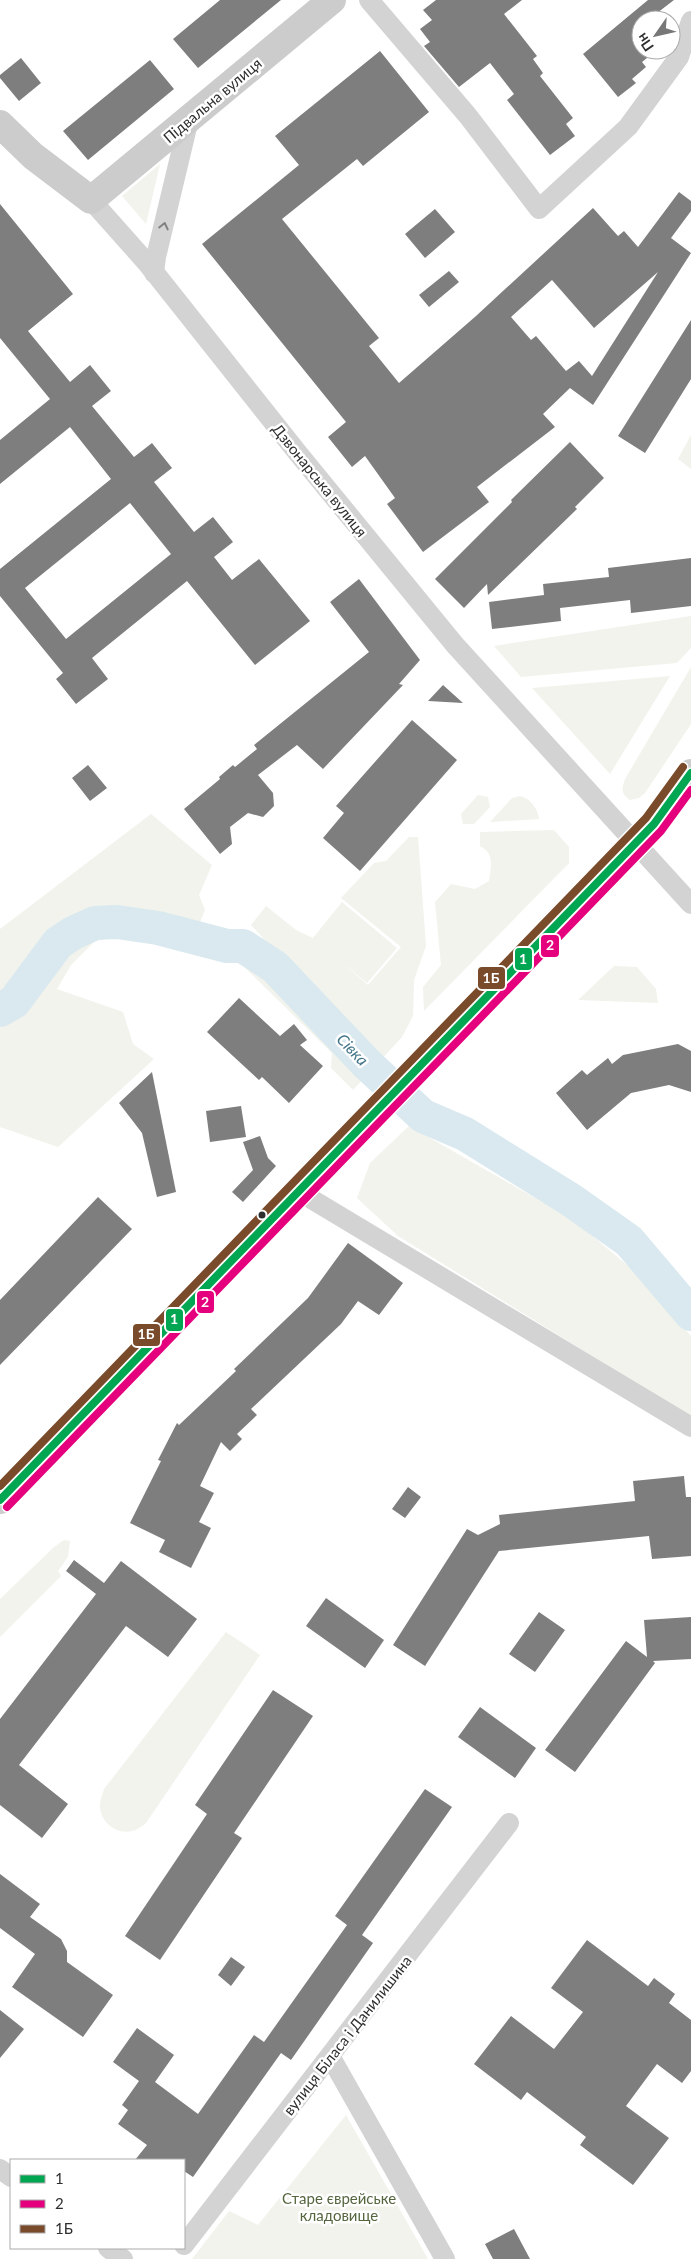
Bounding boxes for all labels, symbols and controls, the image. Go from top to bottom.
north arrow [631,10,681,60]
text: Пн [633,30,657,55]
street label: Підвальна вулиця [159,54,265,146]
one-way arrow [158,221,169,230]
street label: Дзвонарська вулиця [269,420,371,540]
line badge: 2 [540,934,560,958]
text: 2 [546,936,554,953]
line badge: 1 [514,947,533,971]
text: 1 [519,950,527,967]
line badge: 1Б [477,966,506,990]
text: 1Б [483,969,500,986]
water label: Сівка [333,1029,373,1069]
unlabelled marker [257,1210,267,1220]
line badge: 2 [196,1290,215,1314]
text: 2 [201,1293,209,1310]
line badge: 1 [165,1308,184,1332]
text: 1 [170,1310,178,1327]
line badge: 1Б [132,1323,161,1347]
text: 1Б [138,1325,155,1342]
street label: вулиця Біласа і Данилишина [279,1952,415,2118]
legend [10,2159,185,2249]
text: 1 [55,2169,64,2187]
park label: Старе єврейське кладовище [282,2189,396,2224]
text: 2 [55,2194,64,2212]
text: 1Б [55,2219,73,2237]

